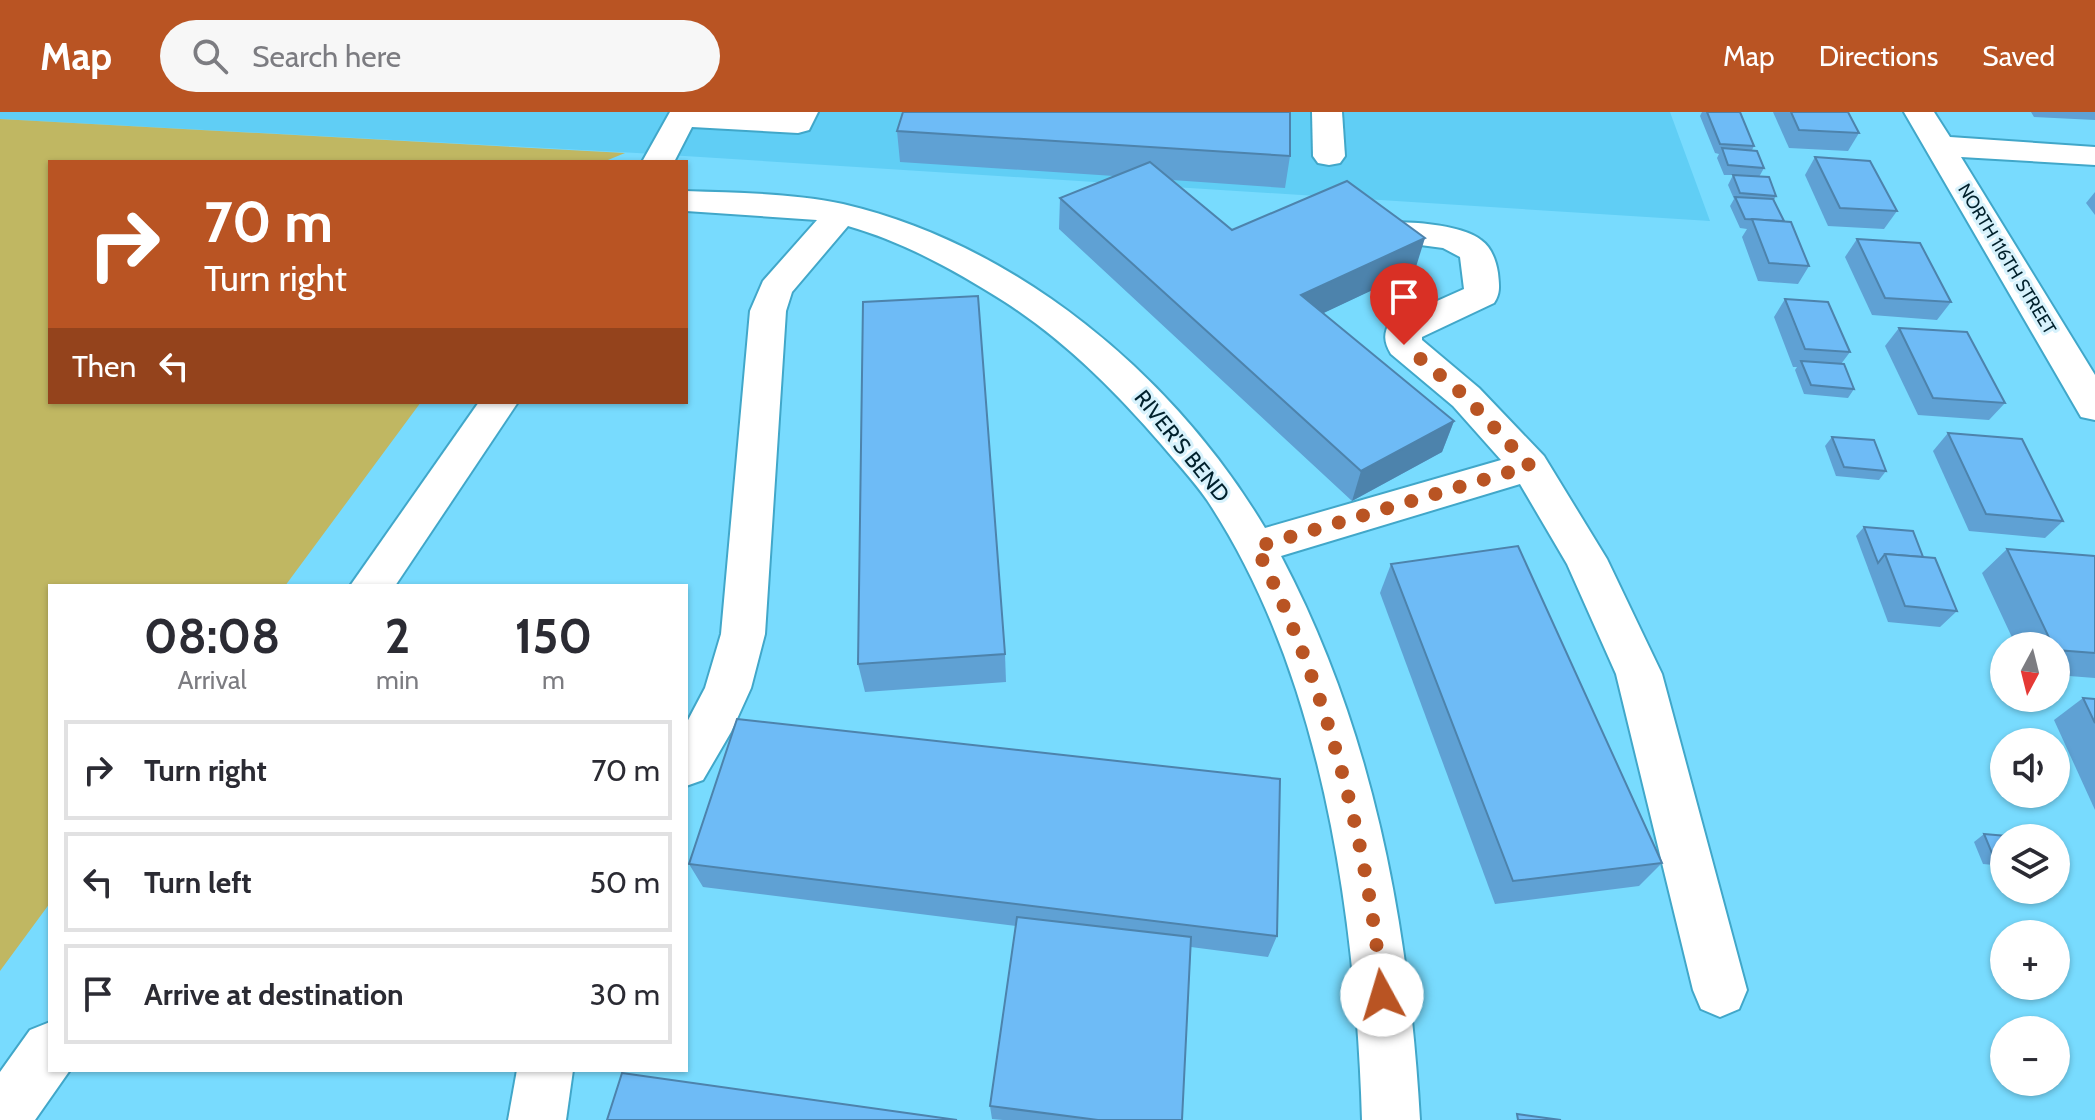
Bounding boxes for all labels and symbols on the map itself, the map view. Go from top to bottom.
street label: NORTH 116TH STREET [1953,180,2061,339]
pin [1370,263,1438,345]
street label: RIVER'S BEND [1129,385,1235,507]
north arrow [1990,632,2070,712]
position arrow [1340,953,1424,1037]

